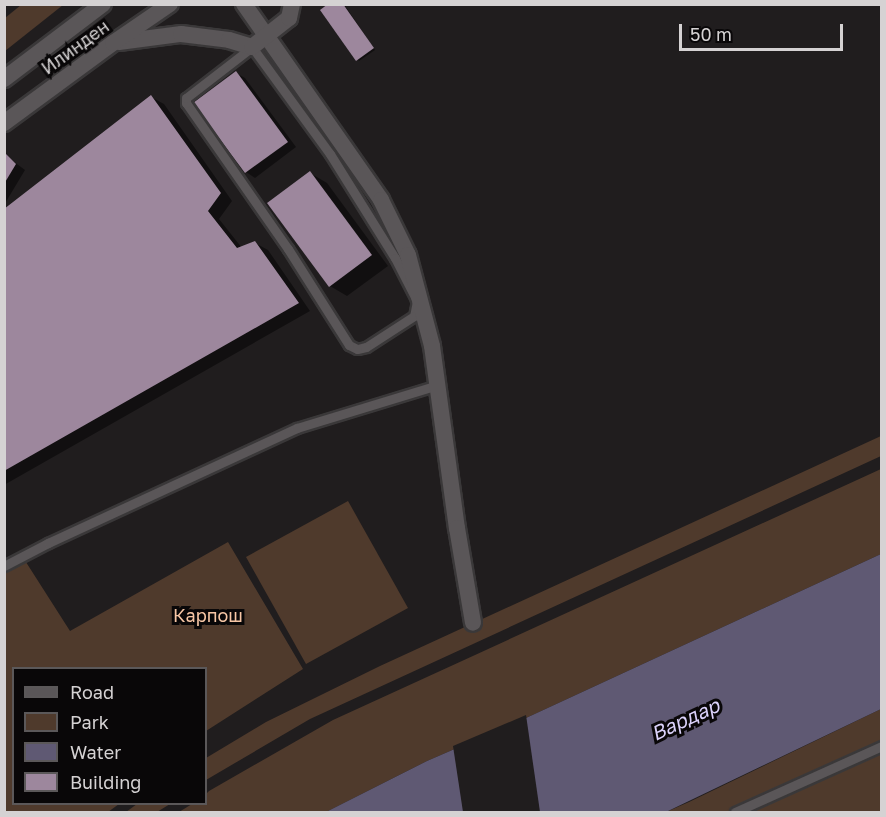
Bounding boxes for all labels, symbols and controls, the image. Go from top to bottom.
scale bar [682,12,846,50]
street label: Илинден [37,15,113,79]
text: 50 m [690,23,732,45]
park label: Карпош [173,604,243,626]
legend [12,667,207,805]
text: Road [70,681,114,703]
water label: Вардар [647,693,723,745]
text: Park [70,711,109,733]
text: Water [70,741,121,763]
text: Building [70,771,141,793]

